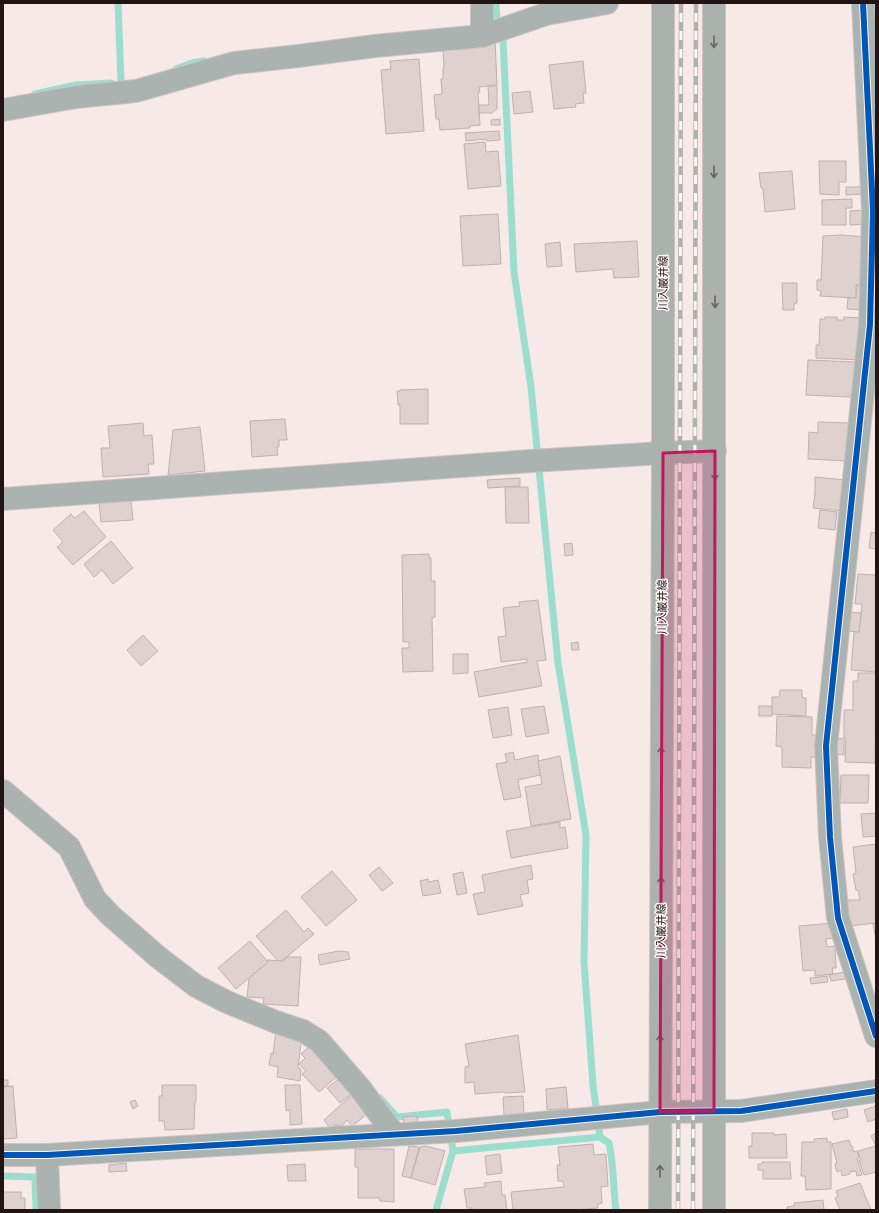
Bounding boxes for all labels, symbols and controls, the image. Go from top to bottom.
one-way arrow [710,35,718,48]
one-way arrow [710,165,718,178]
street label: 川入巌井線 [657,256,670,311]
one-way arrow [711,295,719,308]
one-way arrow [711,467,719,480]
street label: 川入巌井線 [656,580,669,635]
one-way arrow [657,747,665,760]
one-way arrow [657,877,665,890]
street label: 川入巌井線 [655,904,668,959]
one-way arrow [656,1035,664,1048]
one-way arrow [656,1165,664,1178]

